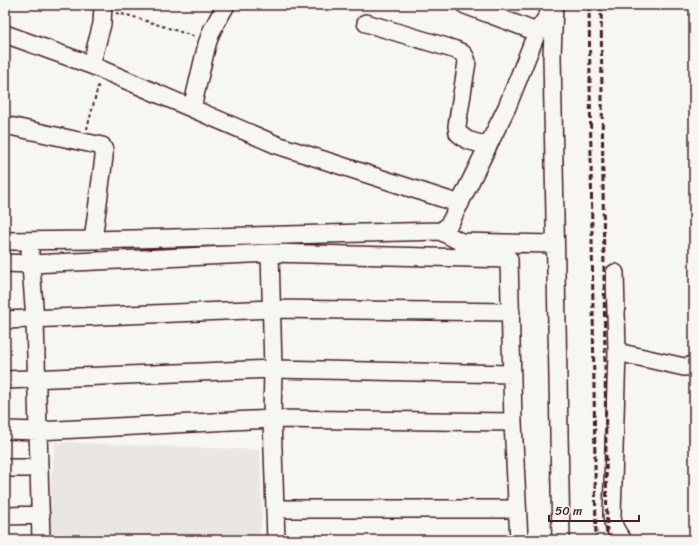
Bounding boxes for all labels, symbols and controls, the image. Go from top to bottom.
scale bar [549,497,639,523]
text: 50 m [555,500,582,522]

